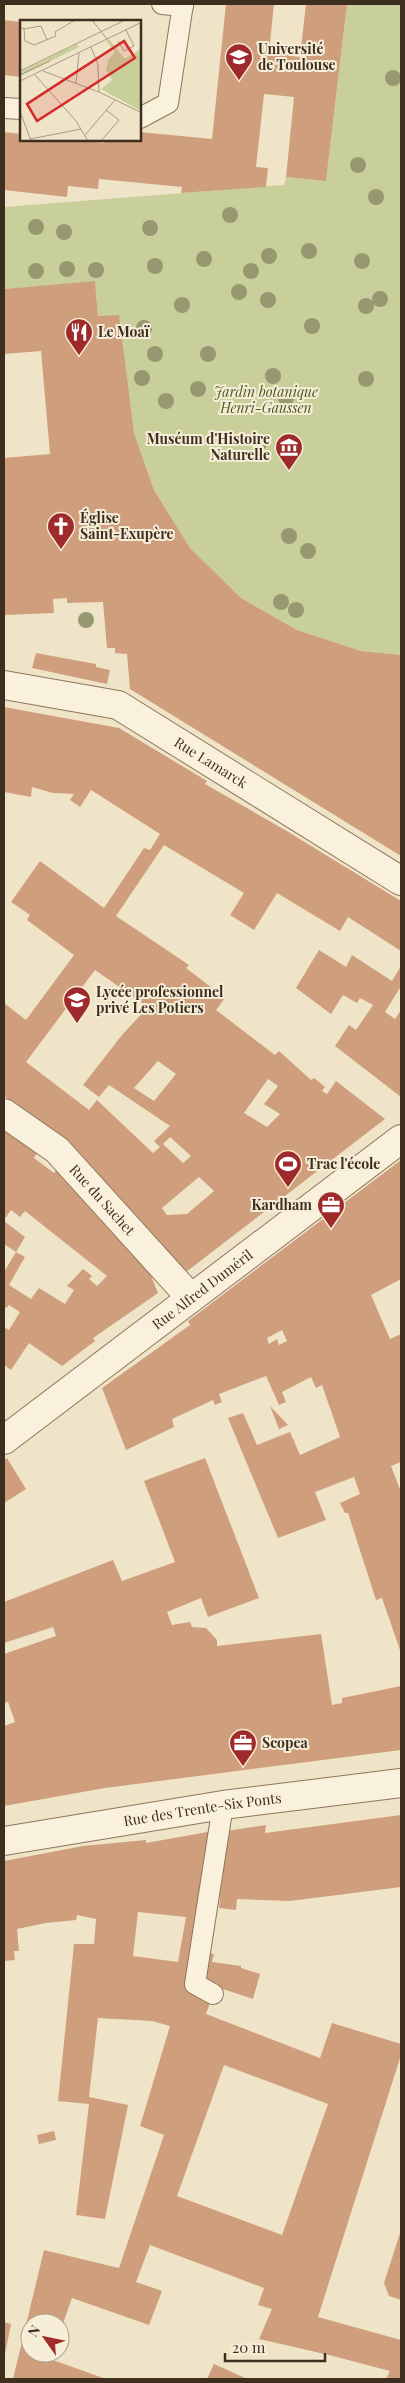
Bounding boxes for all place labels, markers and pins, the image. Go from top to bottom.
place label: Université de Toulouse [258,39,336,74]
school or university icon: Université de Toulouse [224,42,254,81]
restaurant icon: Le Moaï [64,317,94,356]
place label: Le Moaï [98,322,150,341]
place label: Muséum d'Histoire Naturelle [147,429,270,464]
museum icon: Muséum d'Histoire Naturelle [274,432,304,471]
place label: Église Saint-Exupère [80,508,174,543]
church icon: Église Saint-Exupère [46,511,76,550]
place label: Lycée professionnel privé Les Potiers [96,982,224,1017]
school or university icon: Lycée professionnel privé Les Potiers [62,985,92,1024]
sports icon: Trac l'école [273,1149,303,1188]
place label: Trac l'école [307,1154,380,1173]
office icon: Kardham [316,1190,346,1229]
place label: Kardham [252,1195,312,1214]
office icon: Scopea [228,1728,258,1767]
place label: Scopea [262,1733,308,1752]

